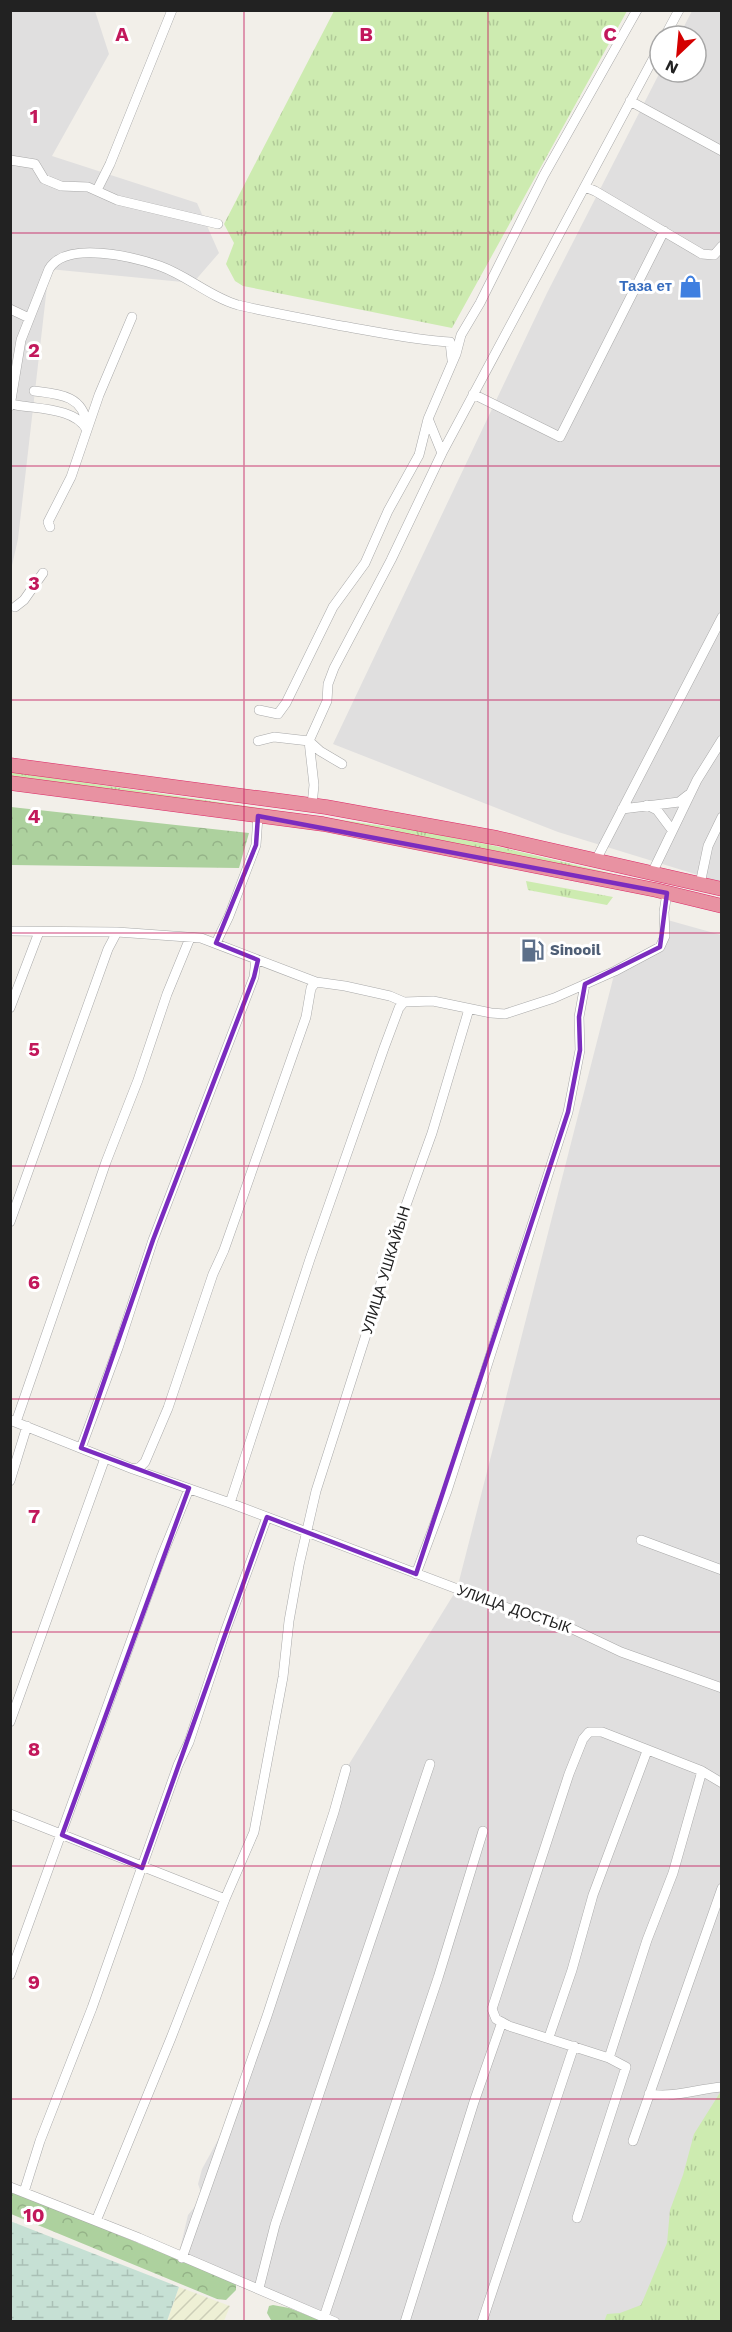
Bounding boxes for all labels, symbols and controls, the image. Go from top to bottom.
text: A [115,22,129,46]
text: B [359,22,373,46]
text: C [603,22,617,46]
north arrow [648,24,708,84]
text: N [662,56,681,78]
text: 1 [30,104,38,128]
shop icon: Таза ет [677,273,703,299]
place label: Таза ет [619,277,672,295]
text: 2 [28,338,40,362]
text: 3 [28,571,40,595]
text: 4 [28,804,41,828]
fuel station icon: Sinooil [519,937,545,963]
place label: Sinooil [550,941,601,959]
text: 5 [28,1037,40,1061]
street label: УЛИЦА УШКАЙЫН [358,1204,414,1336]
text: 6 [28,1270,40,1294]
text: 7 [28,1504,40,1528]
street label: УЛИЦА ДОСТЫК [455,1581,574,1637]
text: 8 [28,1737,40,1761]
text: 9 [28,1970,40,1994]
text: 10 [23,2203,45,2227]

